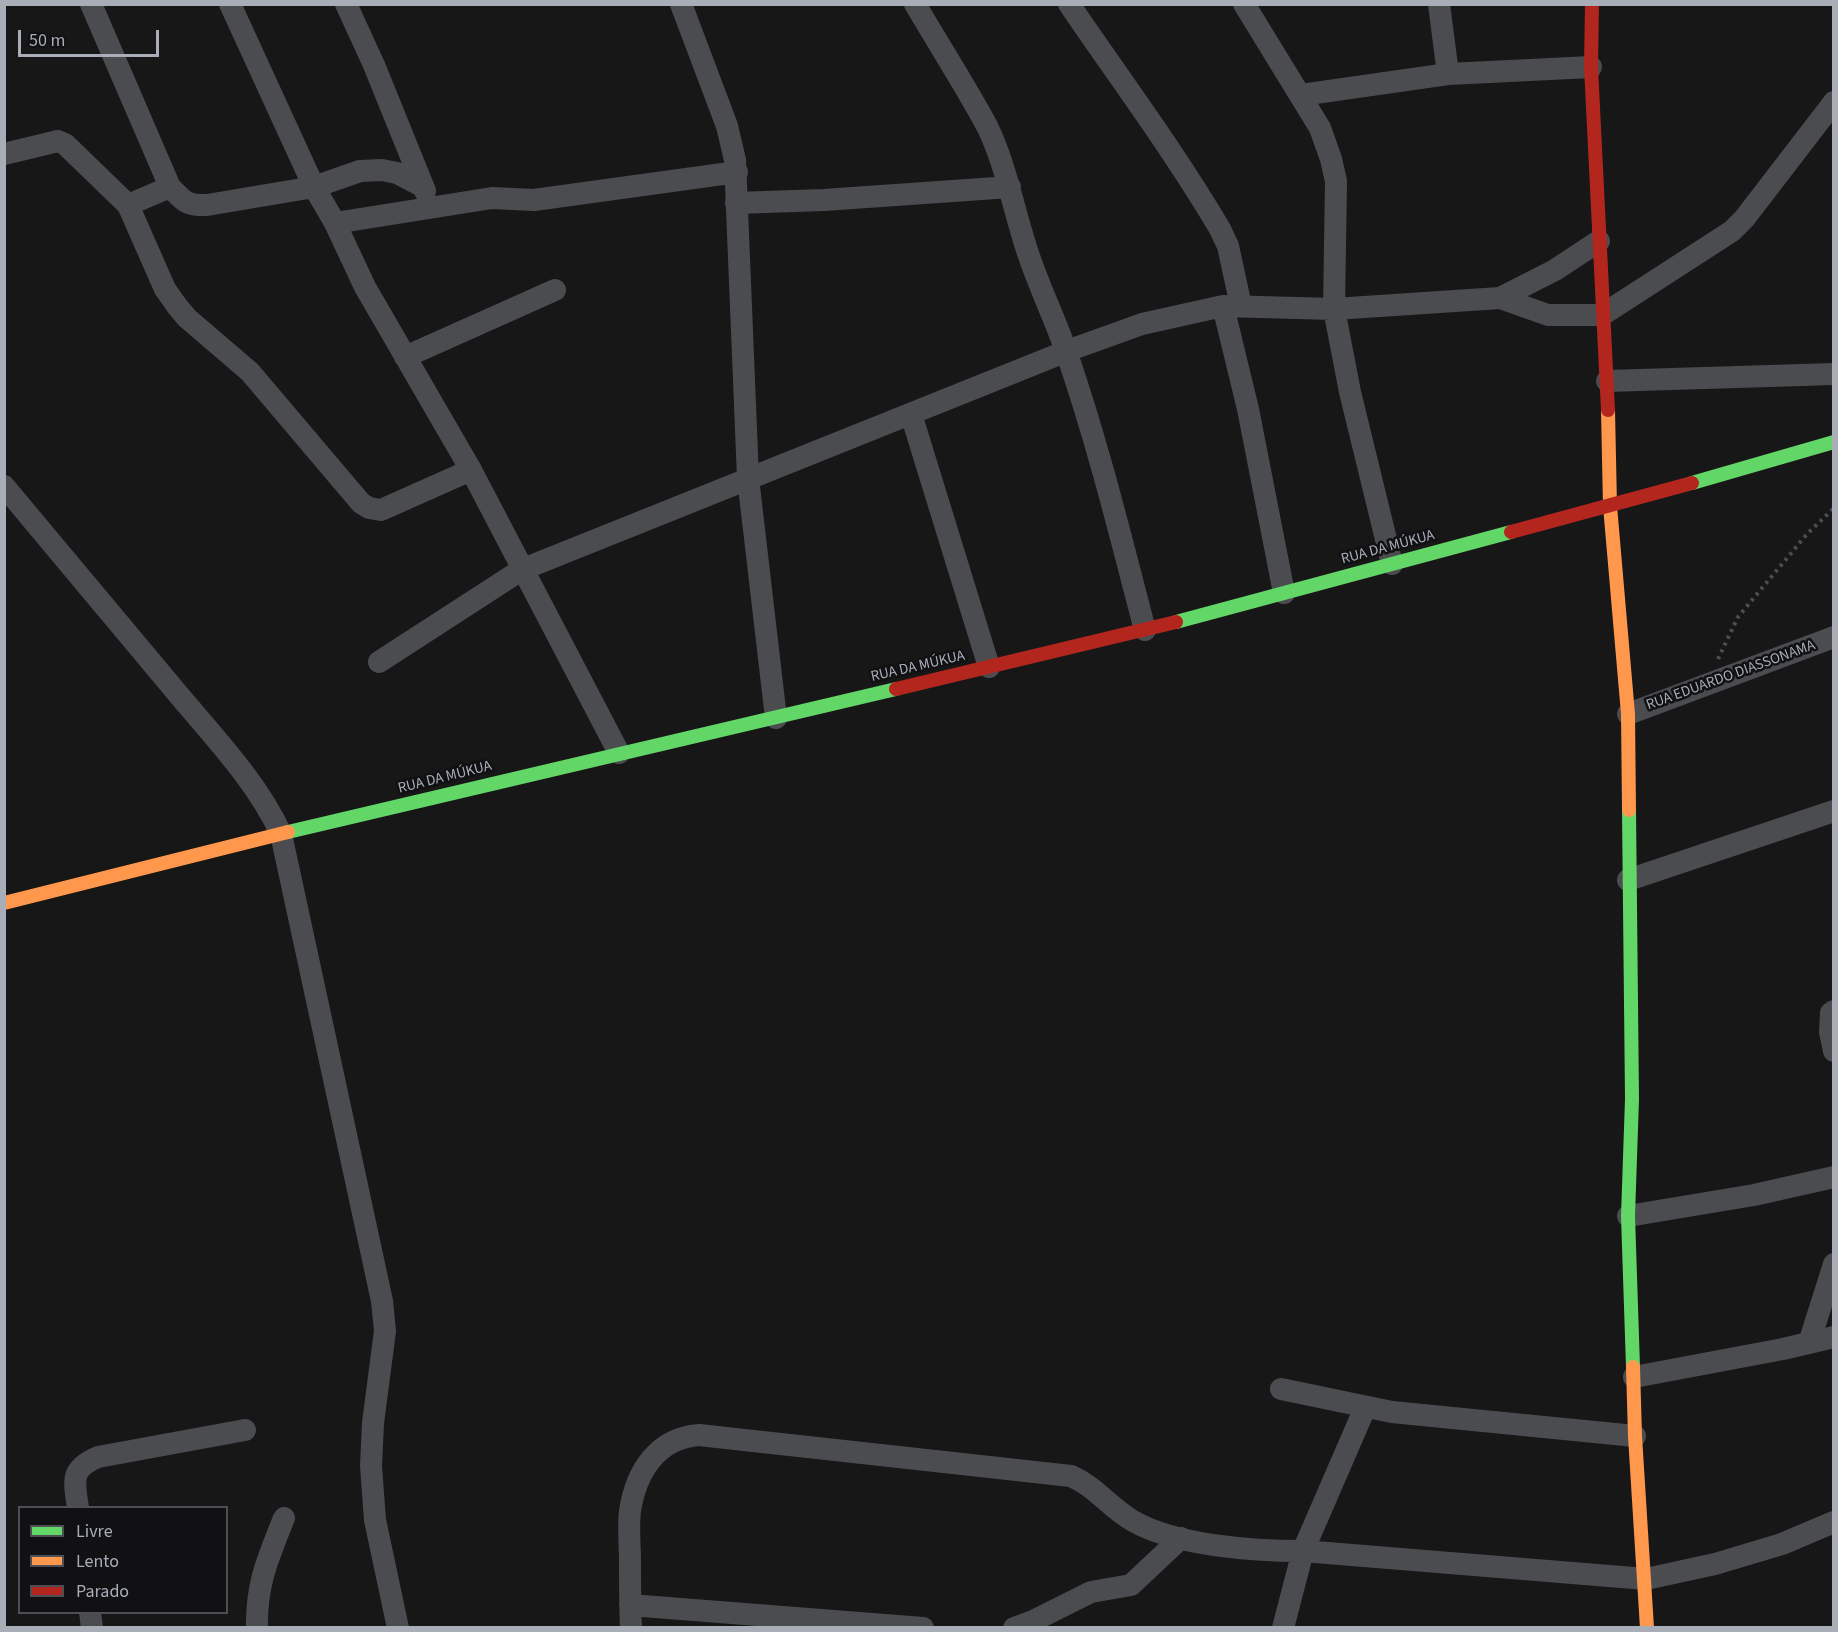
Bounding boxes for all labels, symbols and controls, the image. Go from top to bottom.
scale bar [21,18,162,56]
text: 50 m [29,28,65,53]
street label: RUA DA MÚKUA [1339,527,1437,569]
street label: RUA EDUARDO DIASSONAMA [1644,637,1818,715]
street label: RUA DA MÚKUA [869,647,967,687]
street label: RUA DA MÚKUA [396,758,494,798]
legend [18,1506,228,1614]
text: Livre [76,1519,113,1544]
text: Lento [76,1549,119,1574]
text: Parado [76,1579,129,1604]

